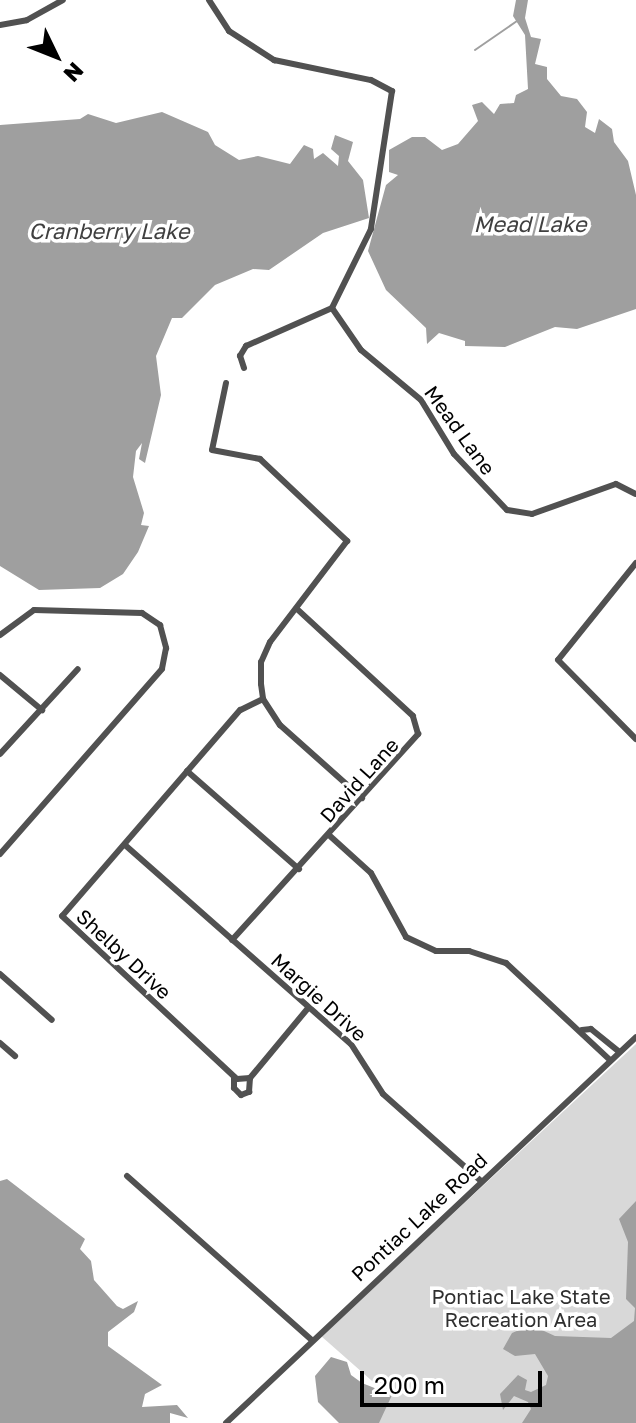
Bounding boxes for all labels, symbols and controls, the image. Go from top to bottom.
north arrow [16,16,96,96]
text: N [58,57,90,88]
water label: Mead Lake [473,211,587,237]
water label: Cranberry Lake [28,218,190,244]
street label: Mead Lane [420,381,500,479]
street label: David Lane [315,733,403,827]
street label: Shelby Drive [72,904,176,1004]
street label: Margie Drive [266,948,372,1046]
street label: Pontiac Lake Road [346,1148,492,1286]
park label: Pontiac Lake State Recreation Area [431,1285,611,1332]
scale bar [364,1355,546,1405]
text: 200 m [374,1370,445,1399]

